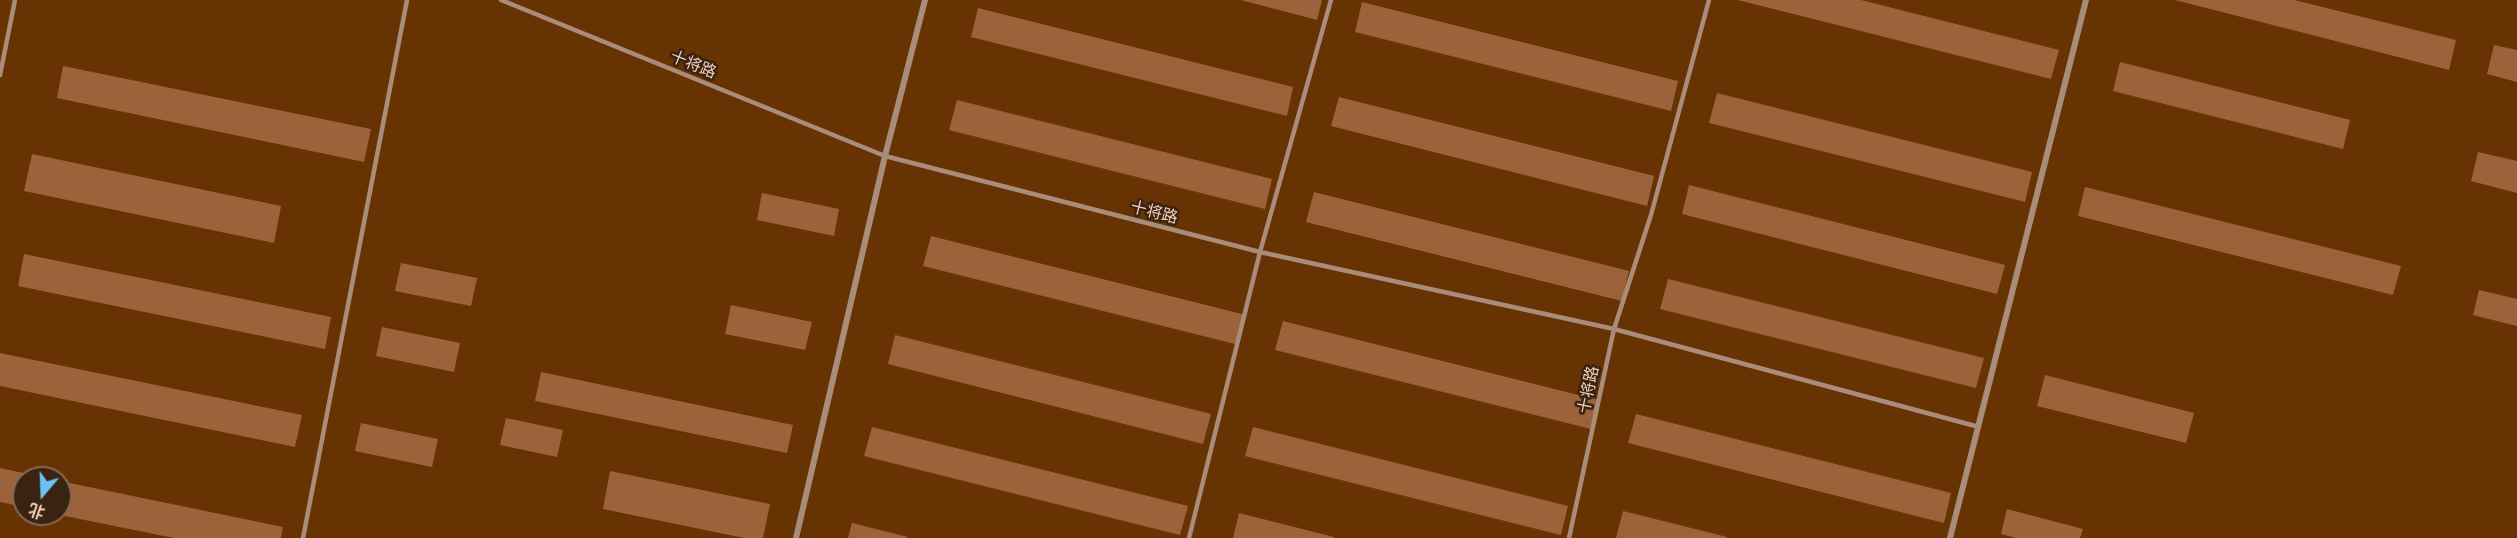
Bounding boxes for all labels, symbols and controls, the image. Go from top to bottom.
street label: 十将路 [667,47,719,83]
street label: 十将路 [1128,198,1180,228]
street label: 十将路 [1575,365,1603,415]
north arrow [12,466,72,526]
text: 北 [26,499,48,523]

